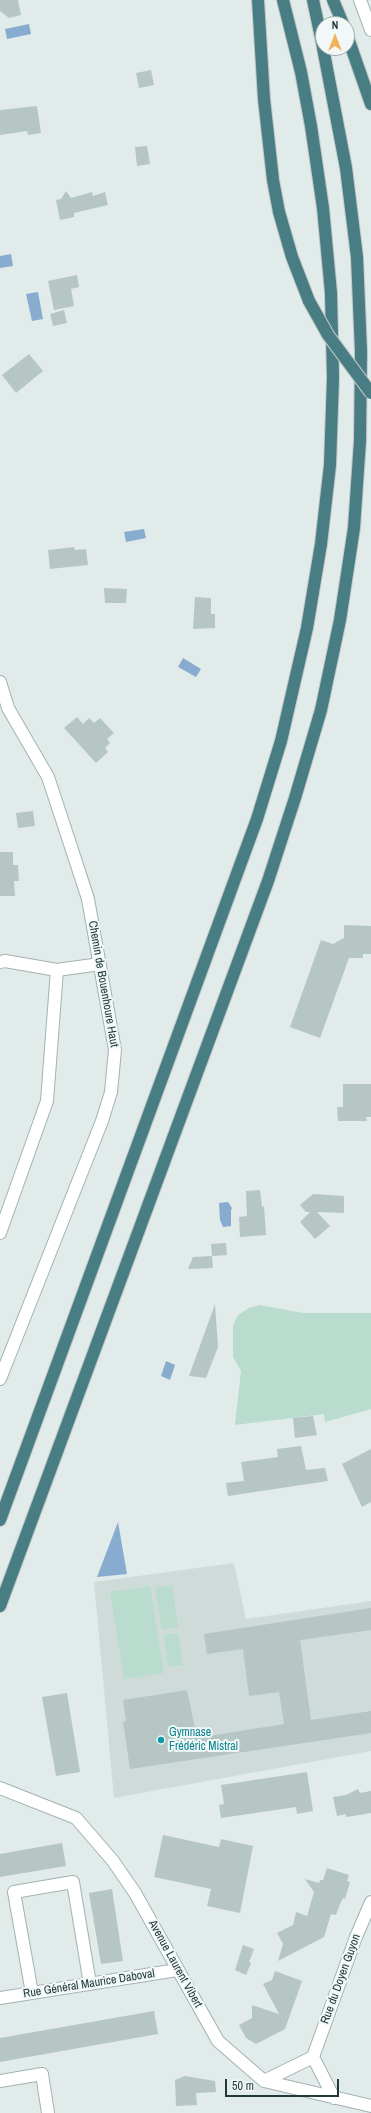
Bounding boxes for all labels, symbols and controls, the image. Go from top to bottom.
north arrow [315,16,355,56]
text: N [332,18,338,32]
street label: Chemin de Bouenhoure Haut [85,920,121,1048]
place label: Gymnase Frédéric Mistral [169,1726,238,1754]
marker: Gymnase Frédéric Mistral [156,1735,166,1745]
street label: Avenue Laurent Vibert [145,1918,205,2010]
street label: Rue du Doyen Guyon [318,1932,364,2026]
street label: Rue Général Maurice Daboval [22,1966,156,2002]
scale bar [227,2071,341,2097]
text: 50 m [232,2078,254,2094]

